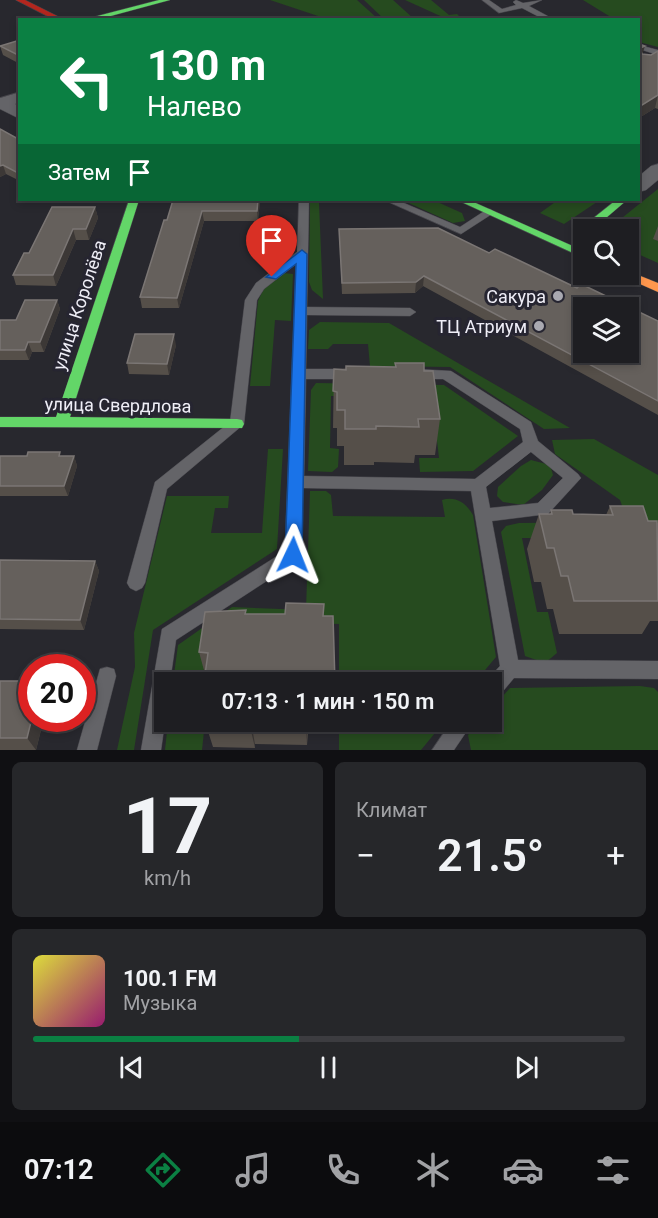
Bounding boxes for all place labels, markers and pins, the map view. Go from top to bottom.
pin [246,215,297,277]
place label: Сакура [486,286,546,307]
marker: Сакура [551,289,565,303]
place label: ТЦ Атриум [436,316,527,337]
marker: ТЦ Атриум [532,319,546,333]

